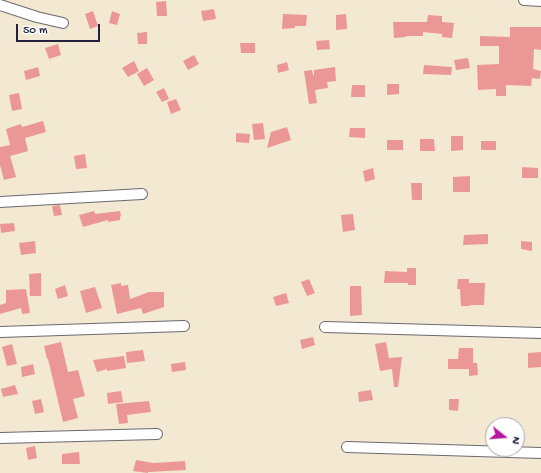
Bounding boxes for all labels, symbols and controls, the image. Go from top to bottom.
scale bar [18,16,102,42]
text: 50 m [23,24,48,38]
north arrow [485,417,525,457]
text: N [509,435,522,445]

